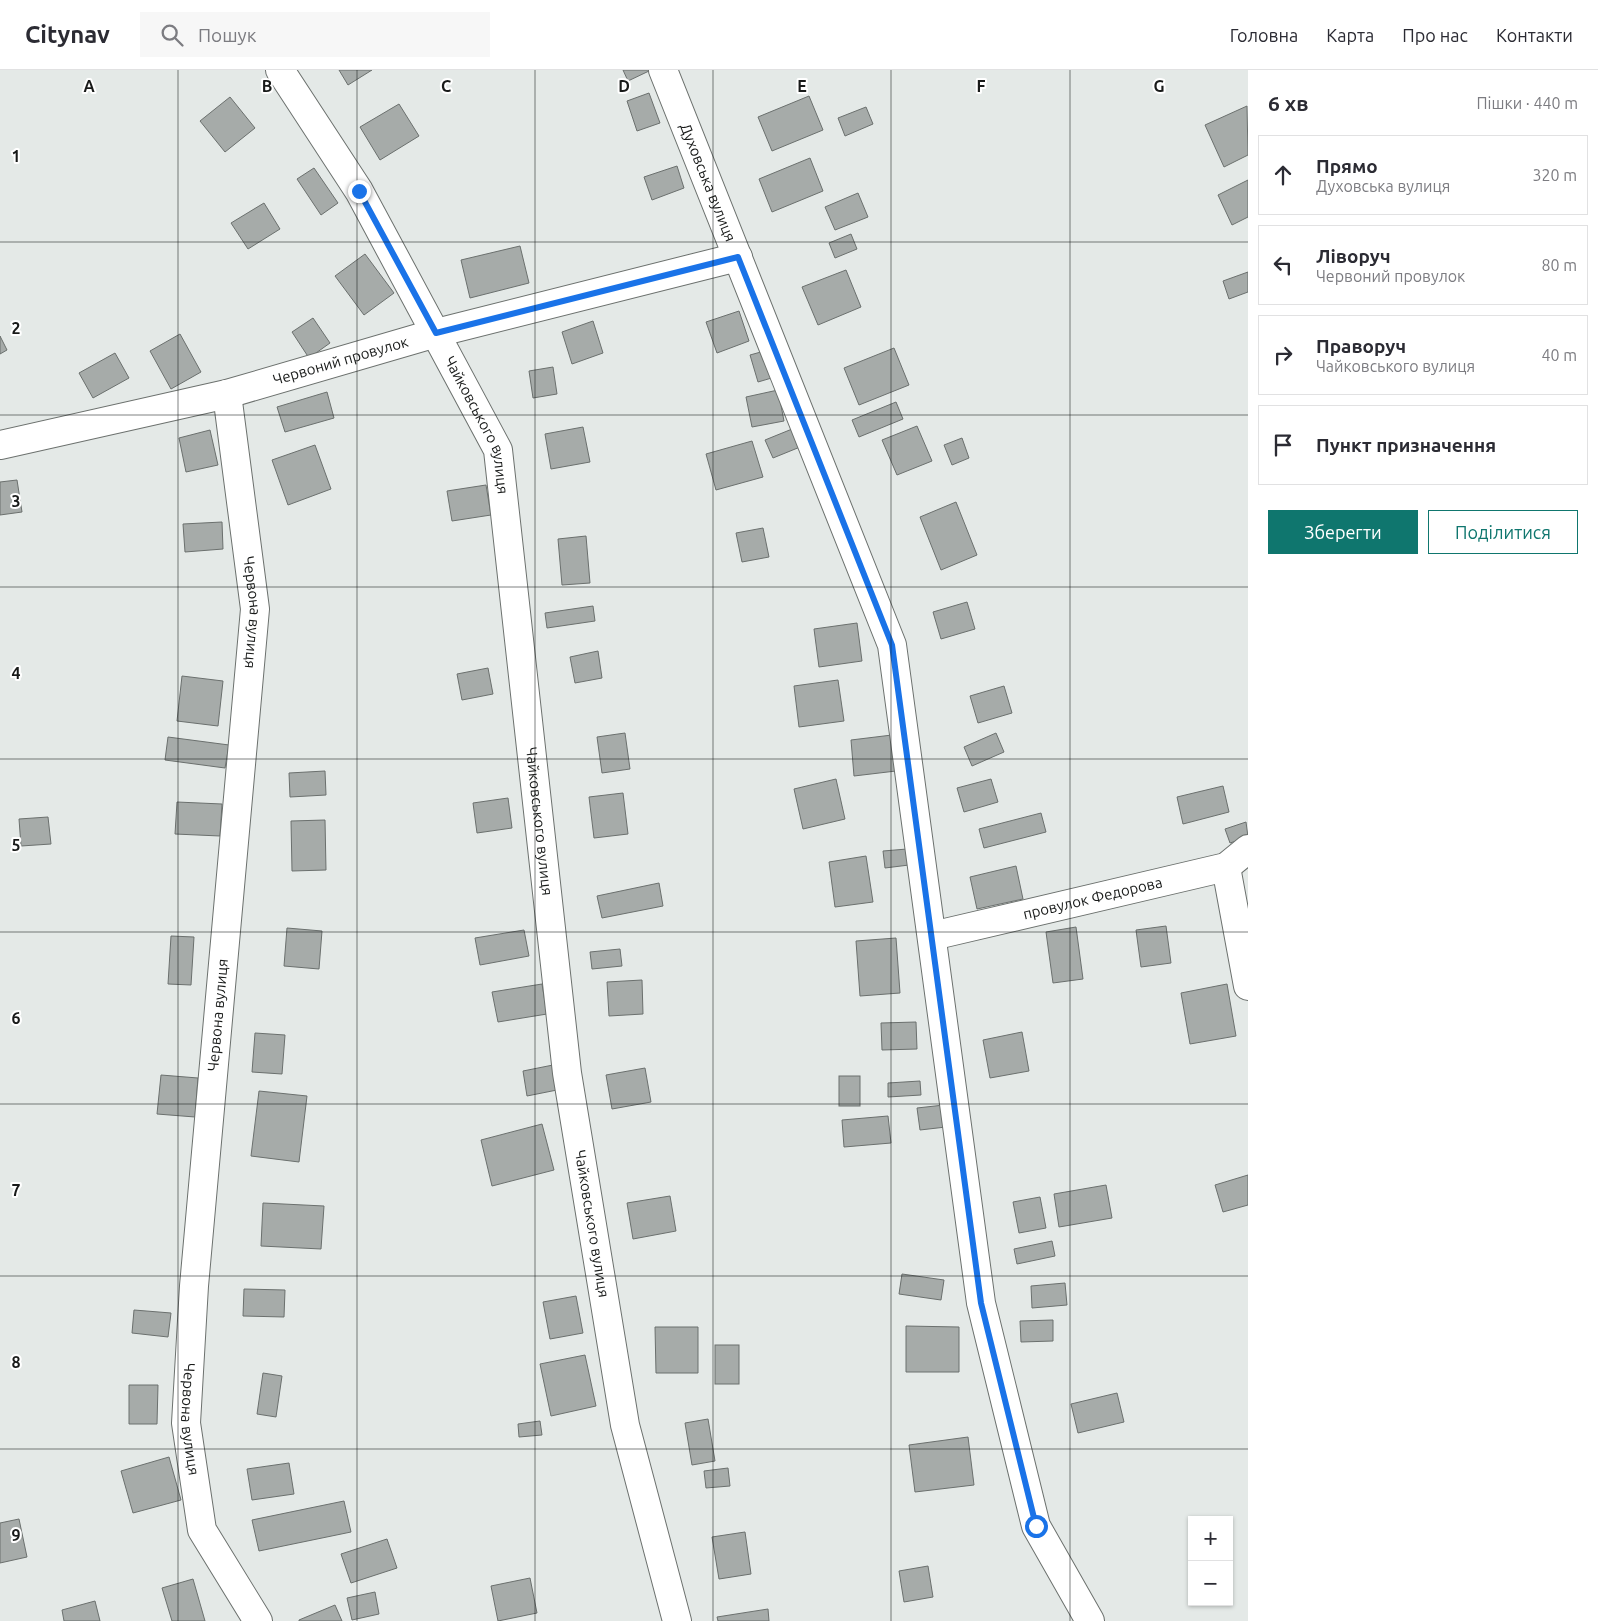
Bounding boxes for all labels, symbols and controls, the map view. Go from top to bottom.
search box [140,12,490,57]
text: Citynav [25,21,110,48]
icon: search [158,21,186,49]
text: Пошук [198,24,257,46]
text: Головна [1230,25,1298,45]
text: Карта [1326,25,1374,45]
text: Про нас [1402,25,1468,45]
text: Контакти [1496,25,1573,45]
text: A [83,77,95,95]
text: B [262,77,272,95]
text: C [441,77,451,95]
text: D [618,77,630,95]
text: E [797,77,807,95]
text: F [977,77,986,95]
text: G [1153,77,1165,95]
text: 6 хв [1268,91,1309,115]
text: Пішки · 440 m [1477,94,1578,112]
street label: Духовська вулиця [677,120,739,244]
text: 1 [11,147,21,165]
text: Прямо [1316,155,1378,177]
icon: ahead [1269,161,1297,189]
text: 320 m [1532,166,1577,184]
text: Духовська вулиця [1316,177,1450,195]
route end [348,180,371,203]
text: Ліворуч [1316,245,1390,267]
icon: left [1269,251,1297,279]
text: 80 m [1541,256,1577,274]
text: Червоний провулок [1316,267,1465,285]
text: 2 [11,319,21,337]
street label: Червоний провулок [271,332,410,388]
text: Праворуч [1316,335,1406,357]
icon: right [1269,341,1297,369]
text: 40 m [1541,346,1577,364]
street label: Чайковського вулиця [441,353,512,495]
text: Чайковського вулиця [1316,357,1475,375]
icon: arrive [1269,431,1297,459]
text: Пункт призначення [1316,434,1496,456]
text: 3 [11,492,21,510]
button: Зберегти [1268,510,1418,554]
button: Поділитися [1428,510,1578,554]
street label: Червона вулиця [240,555,264,669]
text: 4 [11,664,21,682]
street label: Чайковського вулиця [523,746,556,896]
text: 5 [11,836,21,854]
street label: провулок Федорова [1021,873,1164,922]
street label: Червона вулиця [204,958,231,1072]
text: 6 [11,1009,21,1027]
street label: Чайковського вулиця [572,1149,613,1299]
text: 7 [11,1181,21,1199]
text: 8 [11,1353,21,1371]
street label: Червона вулиця [178,1362,203,1476]
route start [1025,1515,1048,1538]
map controls [1188,1516,1233,1606]
button: + [1188,1516,1233,1561]
text: 9 [11,1526,21,1544]
button: − [1188,1561,1233,1606]

